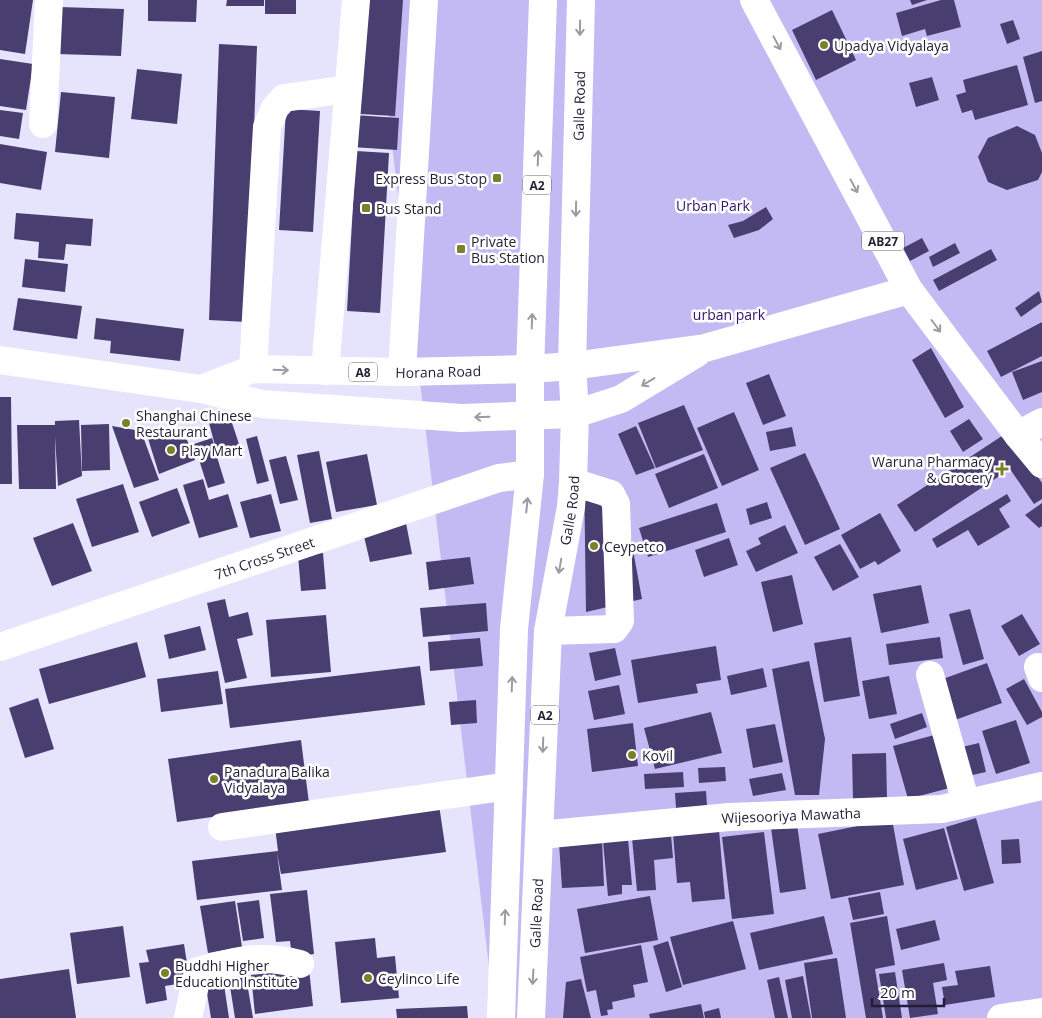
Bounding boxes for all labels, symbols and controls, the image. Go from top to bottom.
one-way arrow [575,19,585,35]
one-way arrow [773,35,782,50]
place label: Upadya Vidyalaya [834,36,949,55]
marker: Upadya Vidyalaya [818,39,830,51]
street label: Galle Road [568,71,589,141]
one-way arrow [533,151,542,167]
place label: Express Bus Stop [375,169,487,188]
marker: Express Bus Stop [491,172,503,184]
road number: A2 [523,176,551,194]
one-way arrow [849,179,859,194]
park label: Urban Park [676,196,751,215]
place label: Bus Stand [376,199,442,218]
one-way arrow [571,200,581,217]
marker: Bus Stand [360,202,372,214]
place label: Private Bus Station [471,232,545,267]
road number: AB27 [862,232,904,250]
marker: Private Bus Station [455,243,467,255]
park label: urban park [693,305,766,324]
one-way arrow [527,313,536,329]
one-way arrow [931,319,942,332]
street label: Horana Road [395,361,481,382]
road number: A8 [349,362,377,382]
one-way arrow [272,365,288,375]
one-way arrow [641,378,655,388]
place label: Shanghai Chinese Restaurant [136,406,252,441]
one-way arrow [474,412,490,422]
marker: Shanghai Chinese Restaurant [120,417,132,429]
place label: Play Mart [181,441,242,460]
marker: Play Mart [165,444,177,456]
place label: Waruna Pharmacy & Grocery [872,452,993,487]
marker: Waruna Pharmacy & Grocery [996,463,1008,475]
street label: Galle Road [555,475,583,547]
one-way arrow [522,497,532,513]
street label: 7th Cross Street [212,532,317,583]
place label: Ceypetco [604,537,664,556]
marker: Ceypetco [588,540,600,552]
one-way arrow [555,558,564,574]
one-way arrow [507,677,517,693]
road number: A2 [531,706,559,724]
one-way arrow [539,737,548,753]
place label: Kovil [642,746,673,765]
marker: Kovil [626,749,638,761]
place label: Panadura Balika Vidyalaya [224,762,330,797]
marker: Panadura Balika Vidyalaya [208,773,220,785]
street label: Wijesooriya Mawatha [721,803,861,827]
street label: Galle Road [525,878,547,948]
one-way arrow [500,909,509,925]
place label: Buddhi Higher Education Institute [175,956,298,991]
marker: Buddhi Higher Education Institute [159,967,171,979]
place label: Ceylinco Life [378,969,460,988]
one-way arrow [529,969,538,985]
marker: Ceylinco Life [362,972,374,984]
scale bar [872,976,944,1008]
text: 20 m [880,982,915,1002]

